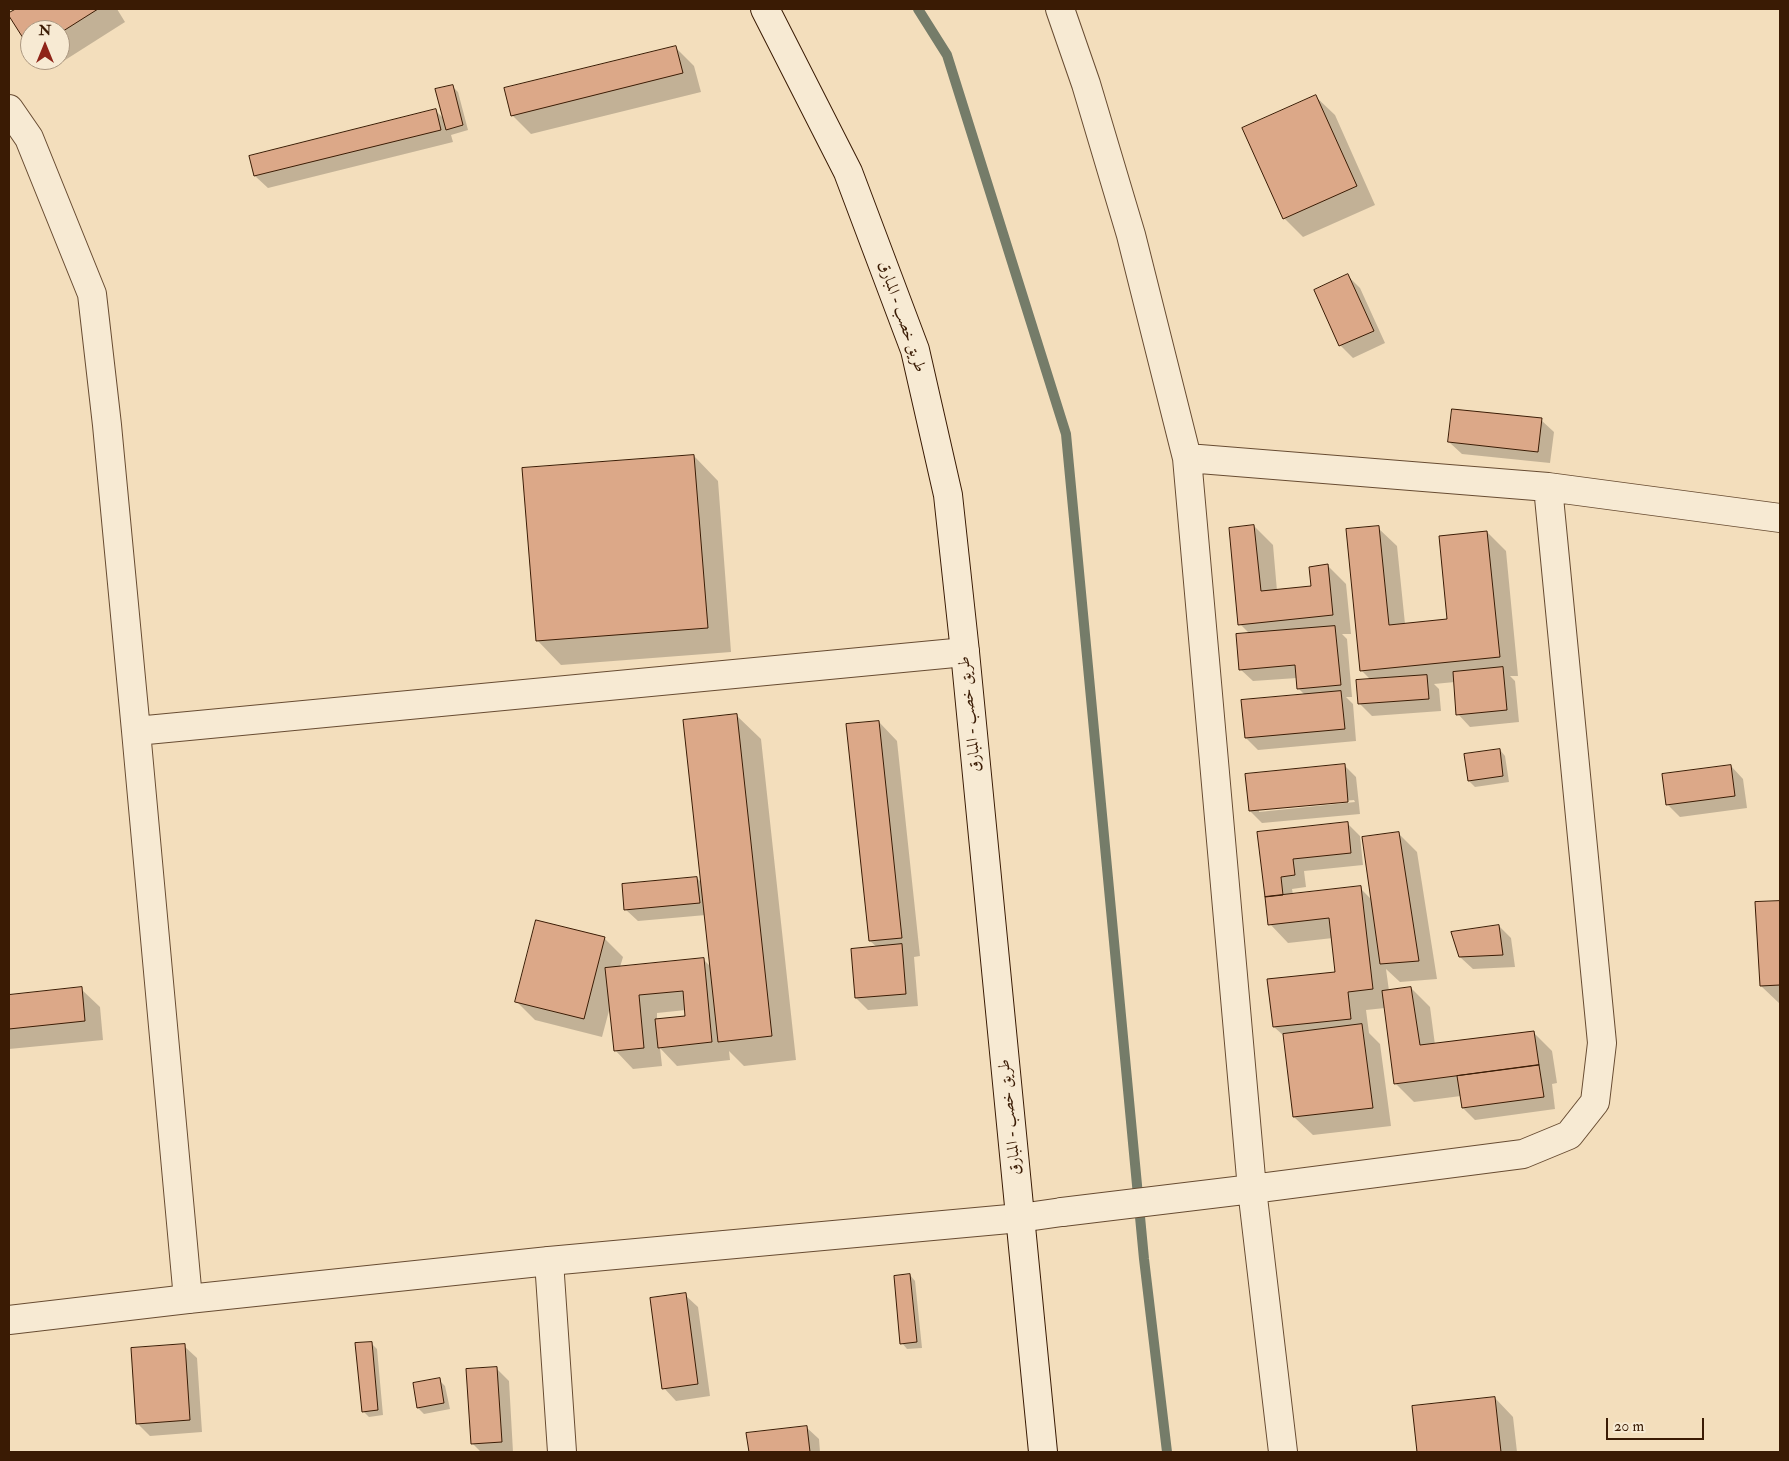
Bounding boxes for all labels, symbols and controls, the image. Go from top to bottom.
north arrow [20,20,70,70]
text: N [39,22,51,39]
street label: طريق خصب - المبارق [873,259,929,375]
street label: طريق خصب - المبارق [955,655,987,773]
street label: طريق خصب - المبارق [995,1058,1027,1176]
scale bar [1609,1408,1706,1440]
text: 20 m [1614,1417,1644,1436]

